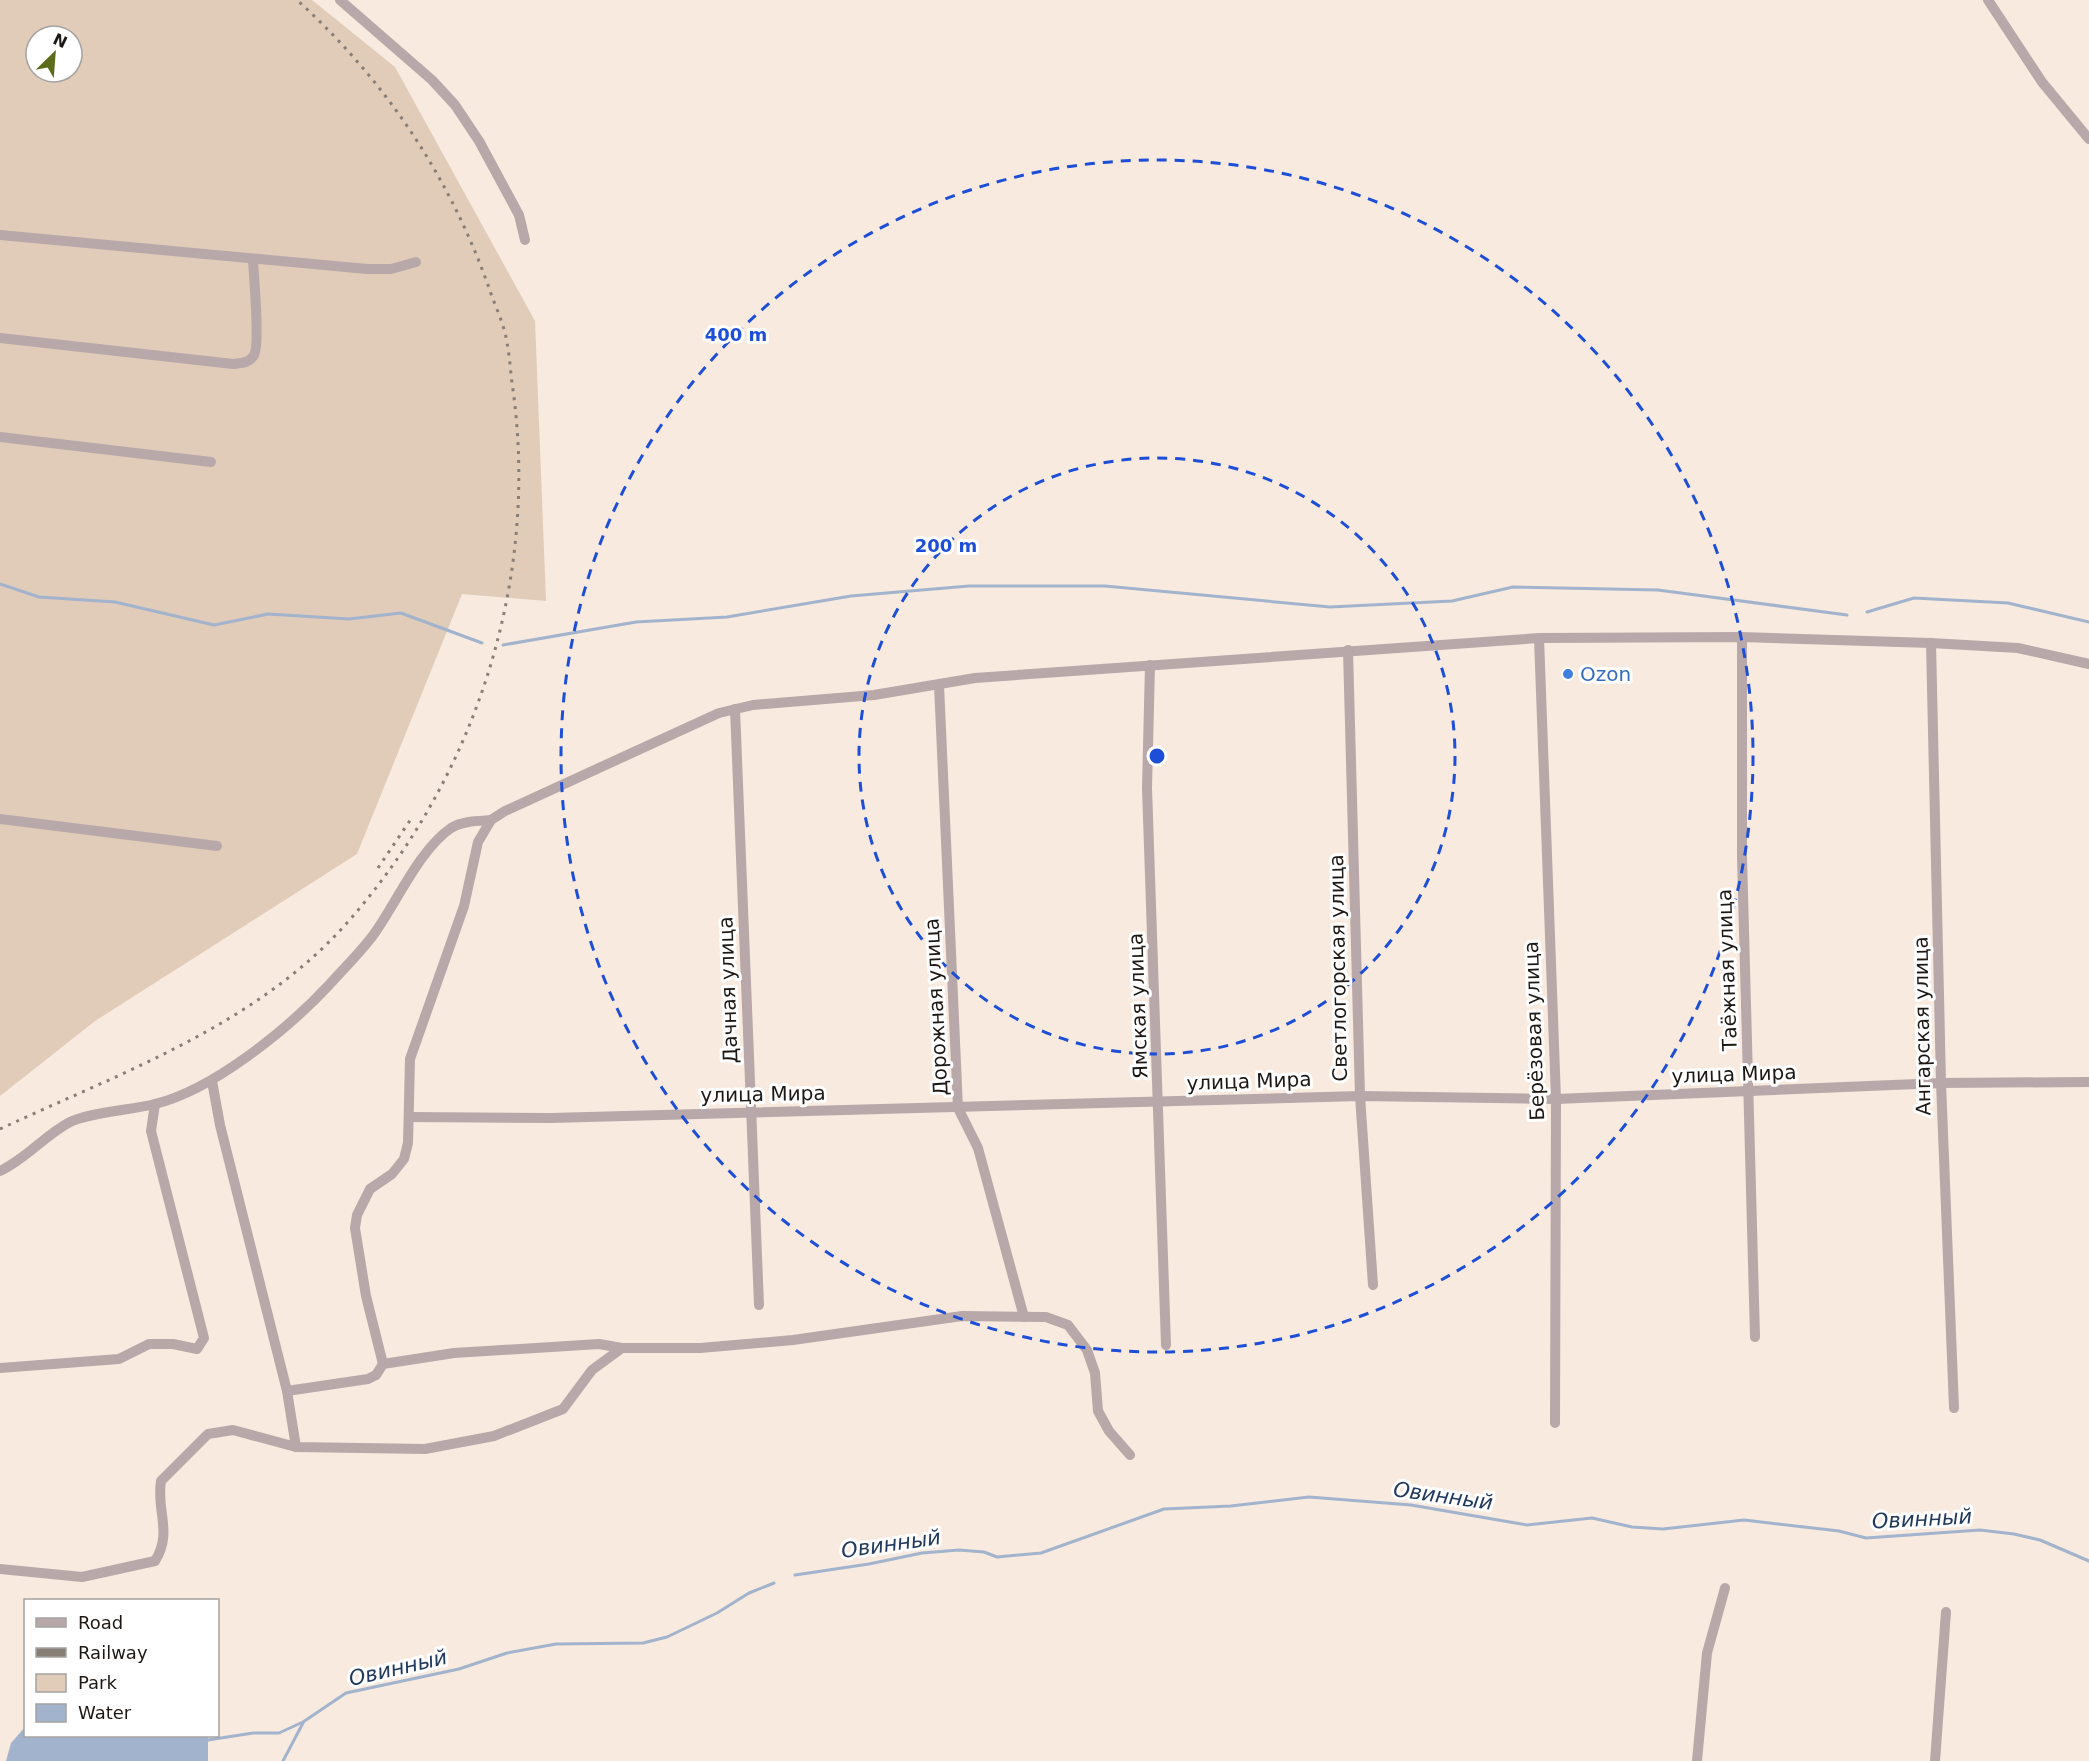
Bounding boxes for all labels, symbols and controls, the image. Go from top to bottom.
north arrow [24,24,84,84]
text: N [50,29,70,52]
text: 400 m [705,324,767,345]
text: 200 m [915,535,977,556]
place label: Ozon [1580,662,1631,686]
marker: Ozon [1561,667,1575,681]
centre of rings [1147,746,1167,766]
street label: Светлогорская улица [1324,854,1352,1082]
street label: Таёжная улица [1712,889,1742,1052]
street label: Дачная улица [713,916,743,1064]
street label: Дорожная улица [919,917,953,1097]
street label: Ямская улица [1123,933,1153,1079]
street label: Ангарская улица [1908,936,1936,1116]
street label: Берёзовая улица [1519,941,1549,1121]
street label: улица Мира [1671,1060,1797,1088]
street label: улица Мира [1186,1067,1312,1095]
street label: улица Мира [700,1081,826,1107]
water label: Овинный [1392,1477,1494,1515]
water label: Овинный [1871,1504,1973,1534]
water label: Овинный [840,1525,942,1563]
legend [24,1599,219,1737]
text: Road [78,1612,123,1633]
text: Railway [78,1642,148,1663]
water label: Овинный [346,1645,450,1691]
text: Park [78,1672,117,1693]
text: Water [78,1702,132,1723]

